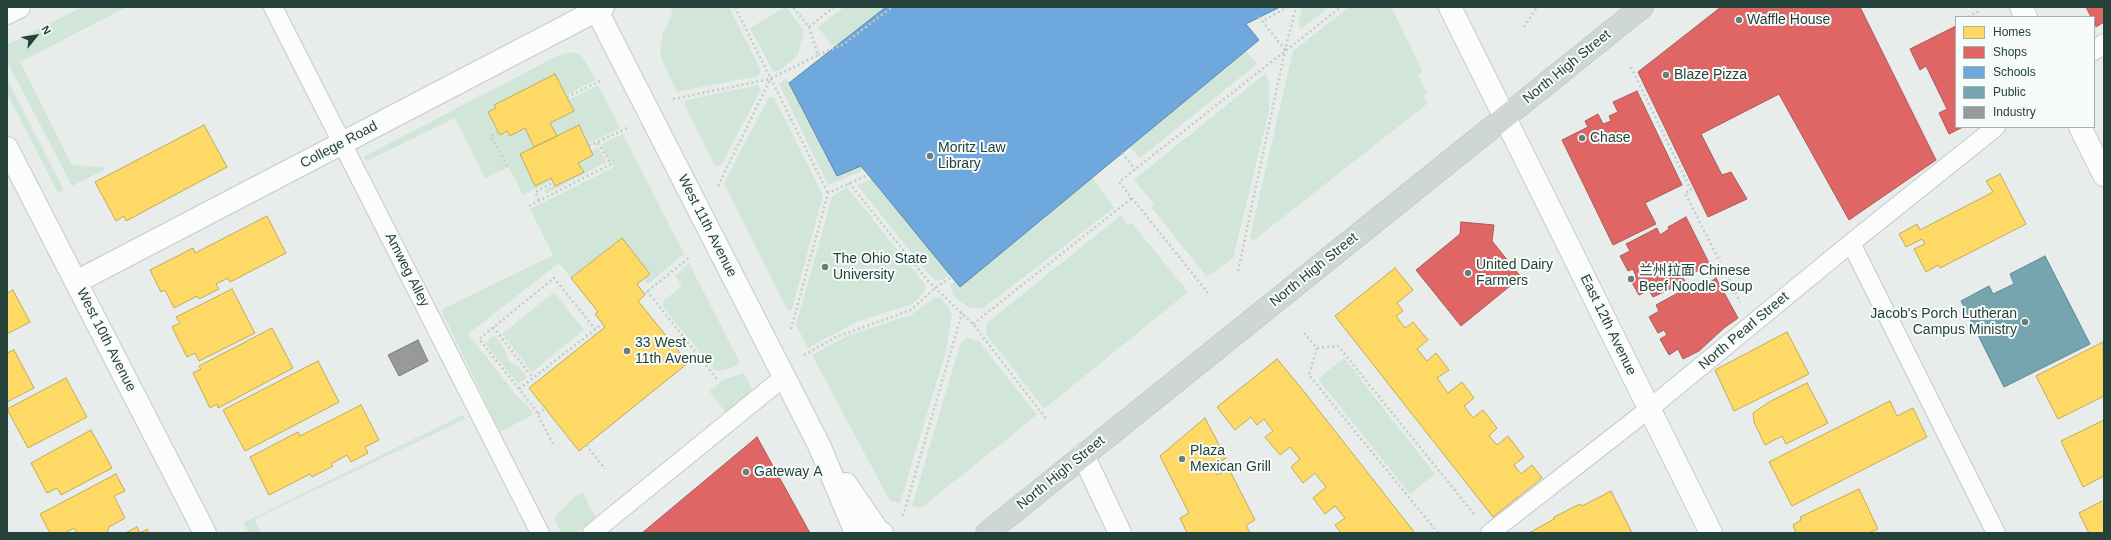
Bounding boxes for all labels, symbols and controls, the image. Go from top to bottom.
place label: Waffle House [1747,12,1830,28]
marker: Waffle House [1734,15,1744,25]
north arrow [16,16,56,56]
legend [1955,16,2095,128]
text: N [39,24,54,36]
text: Homes [1993,25,2031,39]
street label: North High Street [1520,26,1614,108]
text: Shops [1993,45,2027,59]
text: Schools [1993,65,2036,79]
place label: Blaze Pizza [1674,67,1747,83]
marker: Blaze Pizza [1661,70,1671,80]
text: Public [1993,85,2026,99]
text: Industry [1993,105,2036,119]
street label: College Road [298,118,380,172]
place label: Chase [1590,130,1630,146]
marker: Chase [1577,133,1587,143]
place label: Moritz Law Library [938,140,1006,172]
marker: Moritz Law Library [925,151,935,161]
street label: West 11th Avenue [674,172,740,280]
street label: North High Street [1267,229,1361,311]
street label: Amweg Alley [381,230,433,310]
place label: The Ohio State University [833,251,927,284]
place label: United Dairy Farmers [1476,257,1553,290]
marker: The Ohio State University [820,262,830,272]
place label: 兰州拉面 Chinese Beef Noodle Soup [1639,263,1753,296]
marker: United Dairy Farmers [1463,268,1473,278]
street label: East 12th Avenue [1576,272,1640,378]
marker: 兰州拉面 Chinese Beef Noodle Soup [1626,274,1636,284]
street label: West 10th Avenue [73,285,139,395]
street label: North Pearl Street [1696,289,1792,373]
place label: Jacob's Porch Lutheran Campus Ministry [1870,306,2017,338]
marker: Jacob's Porch Lutheran Campus Ministry [2020,317,2030,327]
place label: 33 West 11th Avenue [635,335,712,368]
marker: 33 West 11th Avenue [622,346,632,356]
street label: North High Street [1014,432,1108,514]
place label: Plaza Mexican Grill [1190,443,1271,476]
marker: Plaza Mexican Grill [1177,454,1187,464]
place label: Gateway A [754,464,822,480]
marker: Gateway A [741,467,751,477]

